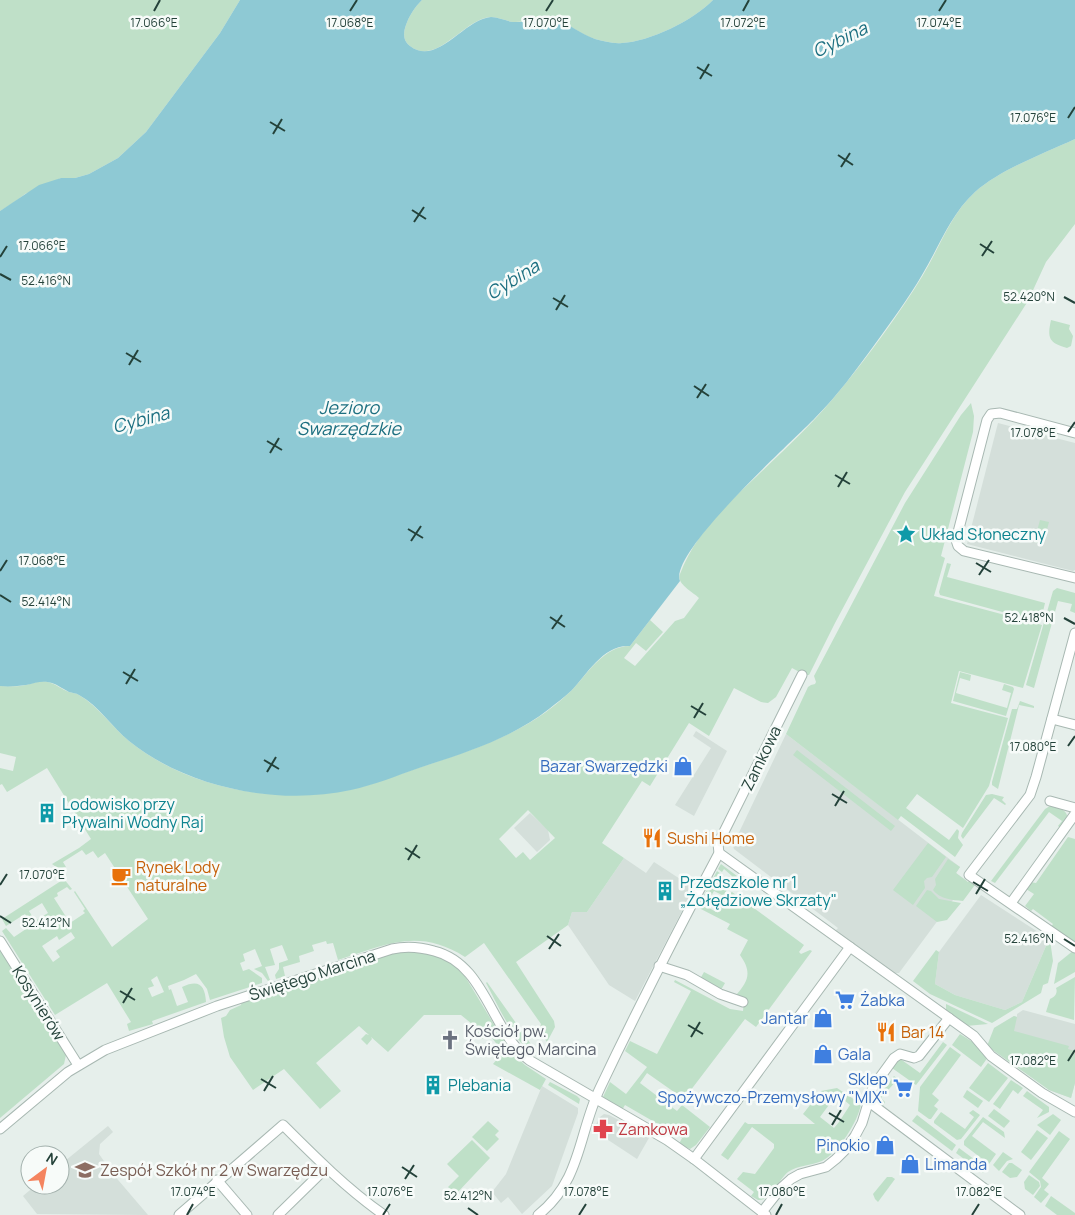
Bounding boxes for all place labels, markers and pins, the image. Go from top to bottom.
place icon: Układ Słoneczny [895,523,917,545]
place label: Układ Słoneczny [921,523,1047,545]
place label: Bazar Swarzędzki [540,755,668,777]
shop icon: Bazar Swarzędzki [672,755,694,777]
place label: Lodowisko przy Pływalni Wodny Raj [62,793,204,833]
building icon: Lodowisko przy Pływalni Wodny Raj [36,802,58,824]
restaurant icon: Sushi Home [641,827,663,849]
place label: Sushi Home [667,827,755,849]
place label: Rynek Lody naturalne [136,856,221,896]
cafe icon: Rynek Lody naturalne [110,865,132,887]
place label: Przedszkole nr 1 „Żołędziowe Skrzaty" [680,871,837,911]
building icon: Przedszkole nr 1 „Żołędziowe Skrzaty" [654,880,676,902]
supermarket icon: Żabka [834,989,856,1011]
place label: Żabka [860,989,905,1011]
place label: Jantar [761,1007,808,1029]
shop icon: Jantar [812,1007,834,1029]
place label: Kościół pw. Świętego Marcina [465,1020,597,1060]
restaurant icon: Bar 14 [875,1021,897,1043]
place label: Bar 14 [901,1021,944,1043]
church icon: Kościół pw. Świętego Marcina [439,1029,461,1051]
shop icon: Gala [812,1043,834,1065]
place label: Gala [838,1043,871,1065]
place label: Sklep Spożywczo-Przemysłowy "MIX" [657,1068,888,1108]
building icon: Plebania [422,1074,444,1096]
place label: Plebania [448,1074,511,1096]
supermarket icon: Sklep Spożywczo-Przemysłowy "MIX" [892,1077,914,1099]
pharmacy icon: Zamkowa [592,1118,614,1140]
place label: Zamkowa [618,1118,688,1140]
place label: Pinokio [817,1134,870,1156]
shop icon: Pinokio [874,1134,896,1156]
shop icon: Limanda [899,1153,921,1175]
place label: Limanda [925,1153,987,1175]
school or university icon: Zespół Szkół nr 2 w Swarzędzu [74,1159,96,1181]
place label: Zespół Szkół nr 2 w Swarzędzu [100,1159,328,1181]

